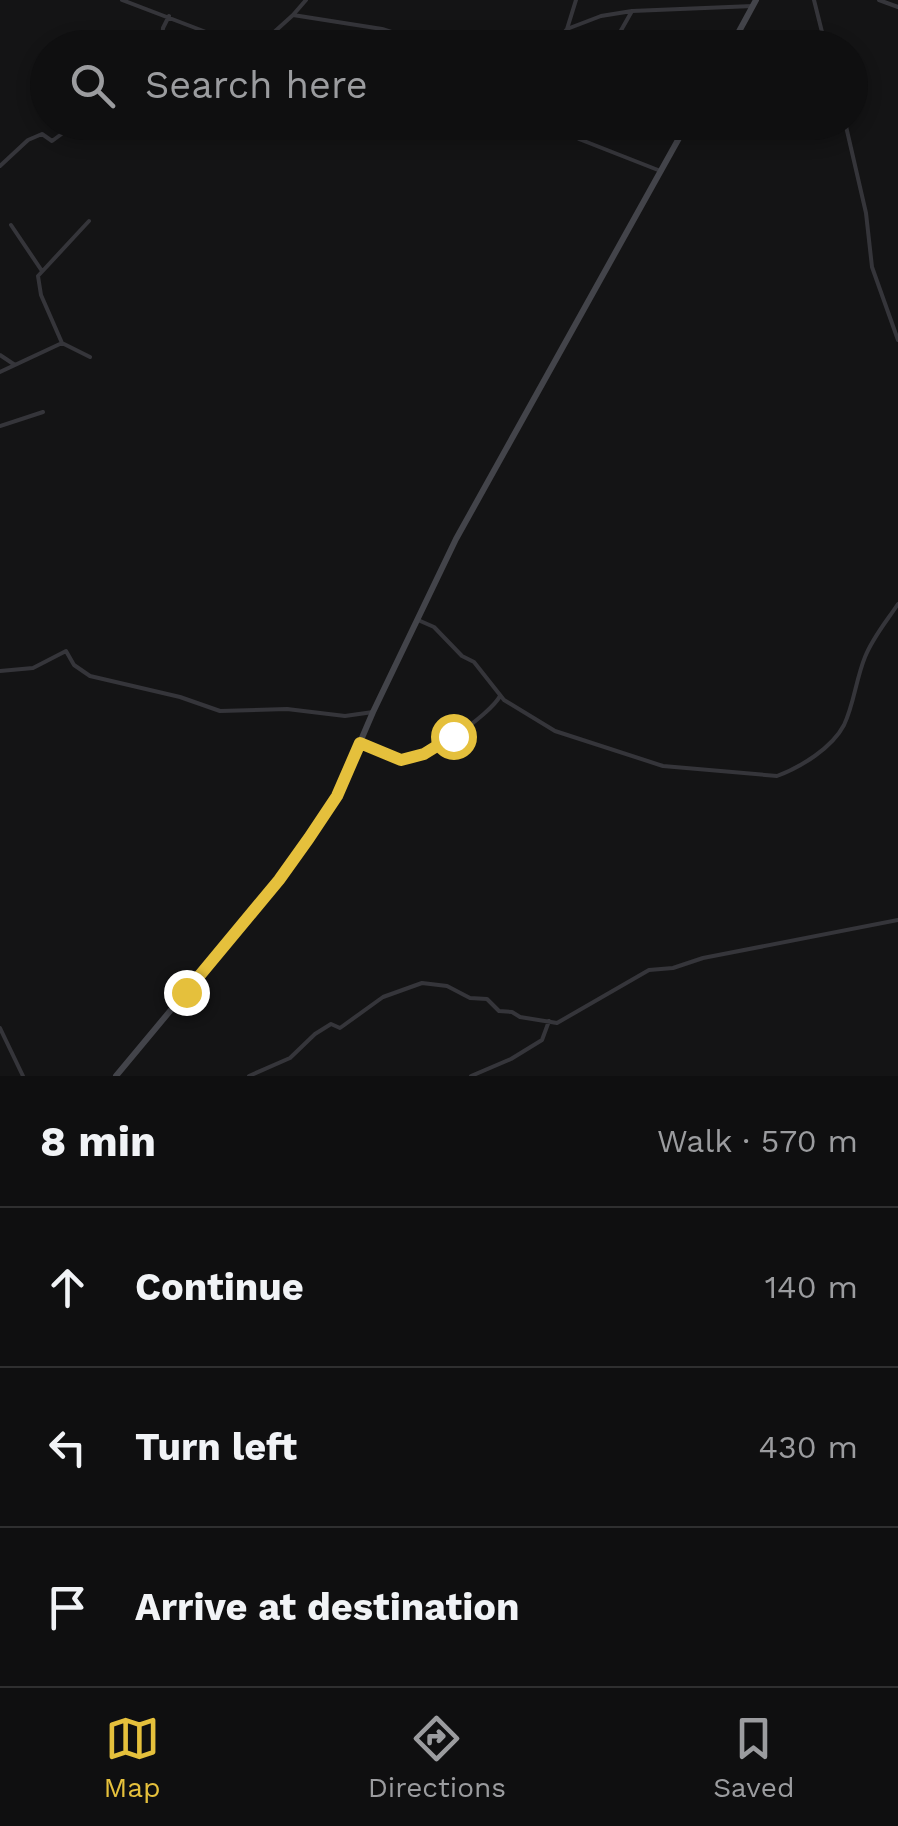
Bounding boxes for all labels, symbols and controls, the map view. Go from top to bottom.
search box [30,30,868,140]
icon: search [65,58,120,113]
text: Search here [145,63,368,107]
route start [431,714,477,760]
route end [164,970,210,1016]
text: 8 min [40,1117,156,1166]
text: Walk · 570 m [657,1122,858,1160]
icon: ahead [40,1260,95,1315]
text: Continue [135,1265,304,1309]
text: 140 m [765,1268,858,1306]
icon: left [40,1420,95,1475]
text: Turn left [135,1425,297,1469]
text: 430 m [758,1428,858,1466]
icon: arrive [40,1580,95,1635]
text: Arrive at destination [135,1585,520,1629]
tab: Map [104,1711,161,1804]
tab: Directions [368,1711,506,1804]
tab: Saved [713,1711,794,1804]

